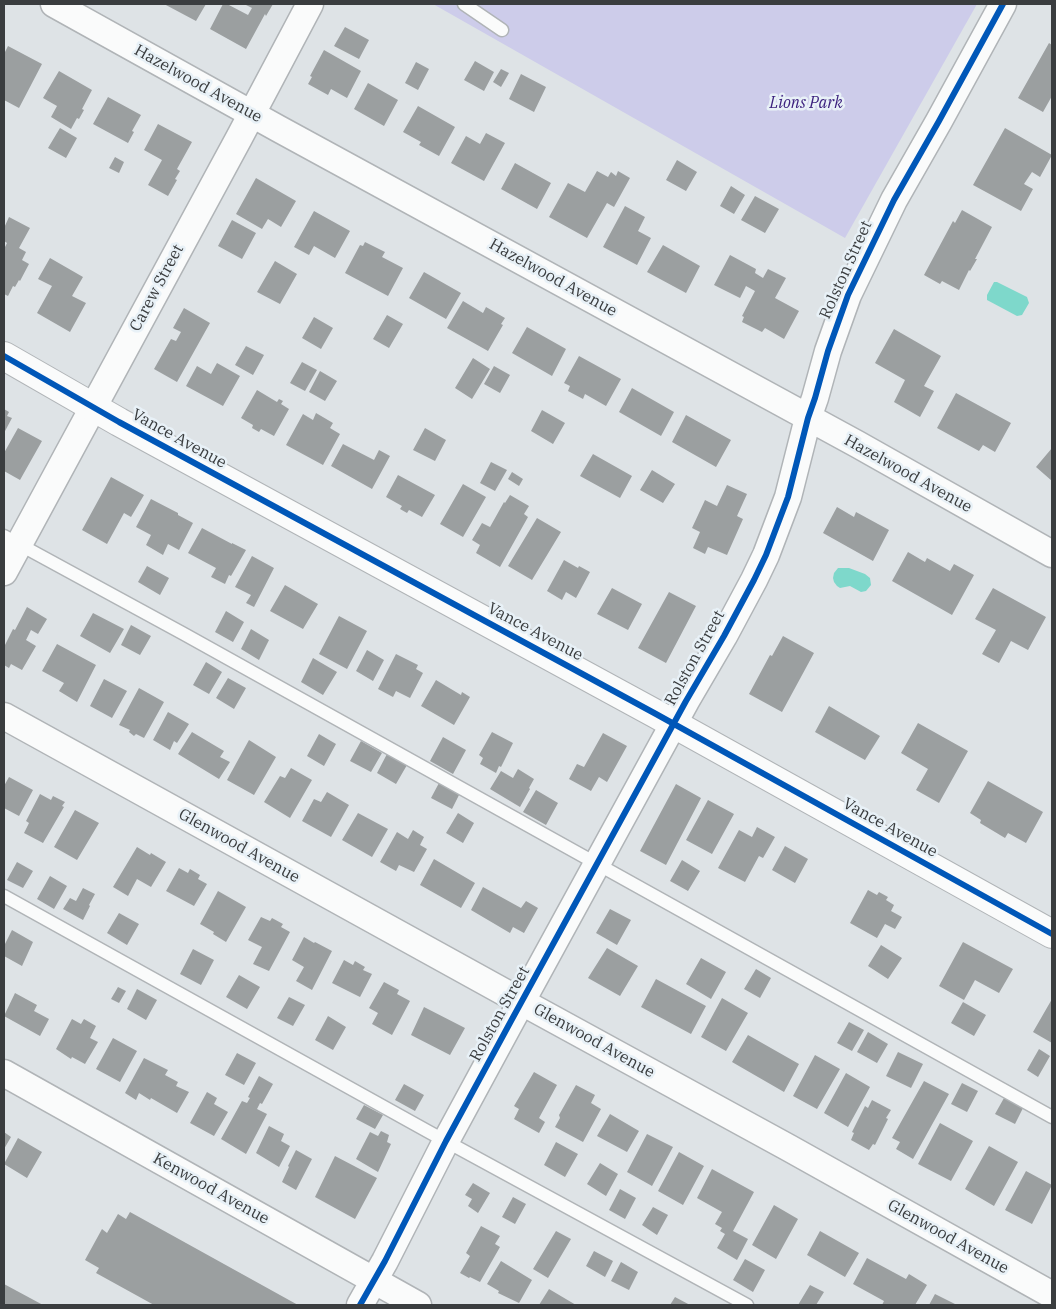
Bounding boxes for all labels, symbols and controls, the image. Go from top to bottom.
street label: Hazelwood Avenue [131,41,265,127]
park label: Lions Park [769,93,843,113]
street label: Rolston Street [816,218,876,322]
street label: Hazelwood Avenue [486,235,620,321]
street label: Carew Street [126,241,188,335]
street label: Vance Avenue [128,405,230,473]
street label: Hazelwood Avenue [841,431,975,517]
street label: Vance Avenue [484,599,586,665]
street label: Rolston Street [661,607,729,709]
street label: Vance Avenue [839,794,941,862]
street label: Glenwood Avenue [175,805,303,887]
street label: Rolston Street [466,963,534,1065]
street label: Glenwood Avenue [530,1000,658,1082]
street label: Kenwood Avenue [150,1149,272,1229]
street label: Glenwood Avenue [884,1196,1012,1278]

